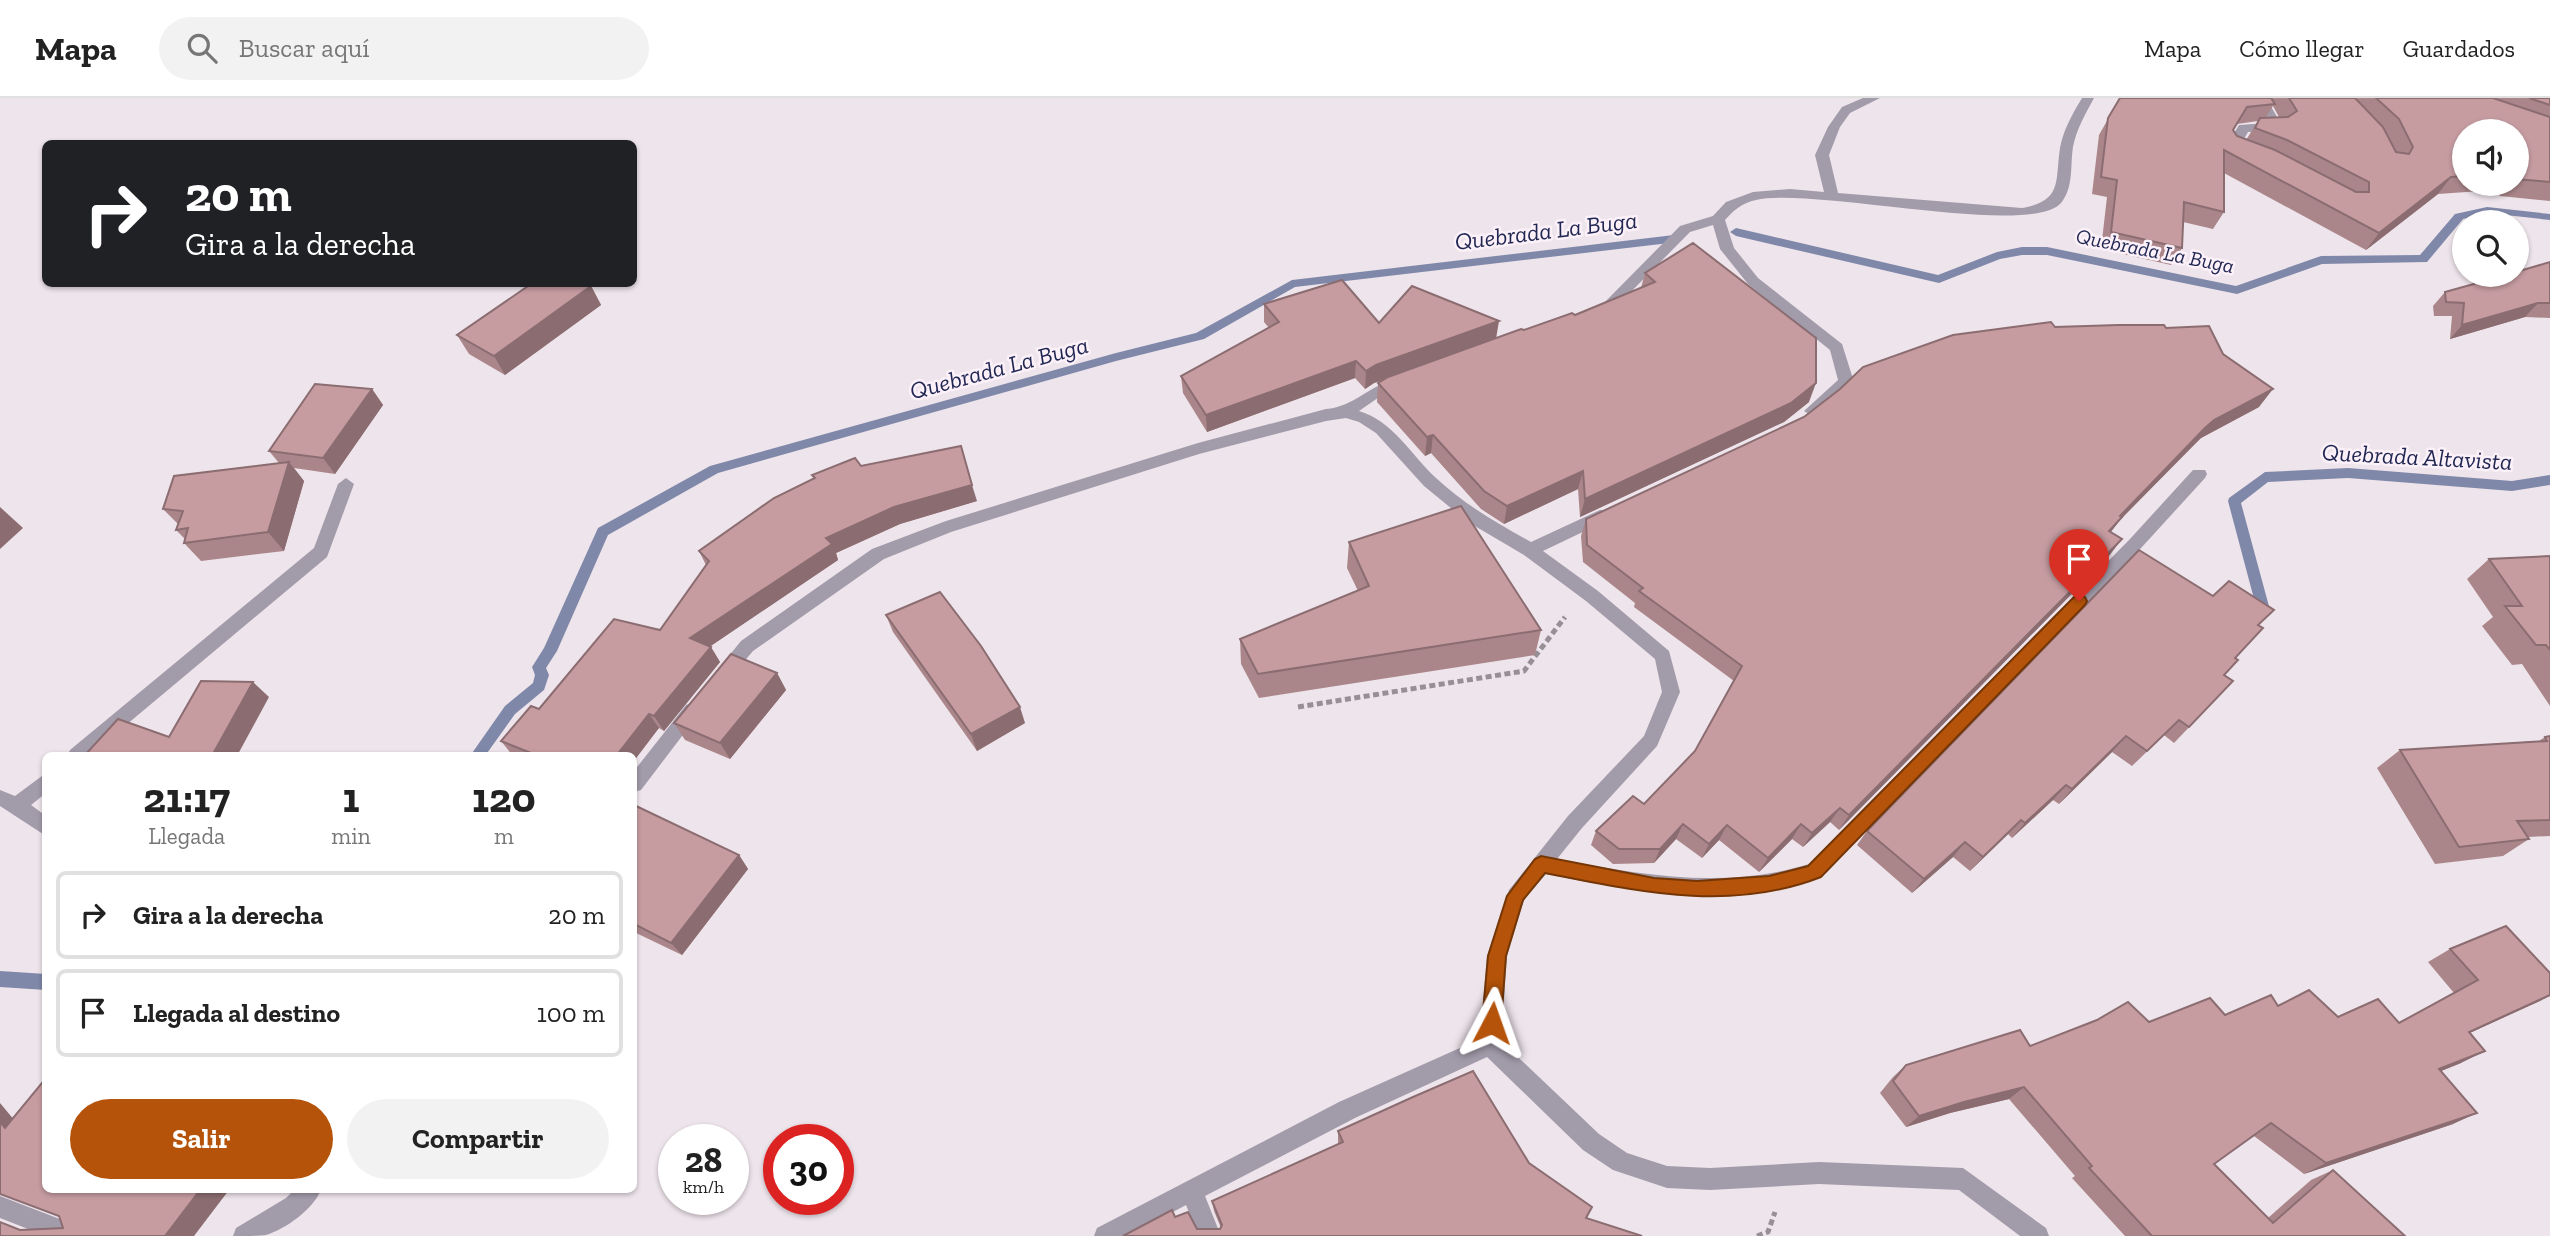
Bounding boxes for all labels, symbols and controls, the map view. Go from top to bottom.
search box [159,17,649,80]
text: Mapa [35,29,117,68]
icon: search [183,29,221,67]
text: Buscar aquí [239,32,370,64]
text: Mapa [2144,34,2201,63]
text: Cómo llegar [2239,34,2365,63]
text: Guardados [2403,34,2515,63]
map controls [2452,119,2529,287]
button: sound [2452,119,2529,196]
text: 20 m [185,165,292,224]
icon: right [70,168,161,259]
water label: Quebrada La Buga [1453,205,1639,256]
button: search [2452,210,2529,287]
water label: Quebrada La Buga [2074,223,2236,278]
text: Gira a la derecha [185,225,415,263]
water label: Quebrada La Buga [907,330,1091,405]
water label: Quebrada Altavista [2321,437,2513,476]
pin [2049,529,2109,601]
icon: arrive [2060,540,2098,578]
text: 21:17 [143,772,230,823]
text: 1 [343,772,360,823]
text: 120 [472,772,536,823]
text: Llegada [148,822,225,850]
text: min [331,822,371,850]
text: m [494,822,514,850]
icon: right [74,896,112,934]
text: Gira a la derecha [133,899,323,931]
text: 20 m [548,899,605,931]
position arrow [1455,986,1529,1060]
icon: arrive [74,994,112,1032]
text: Llegada al destino [133,997,340,1029]
text: 100 m [537,997,605,1029]
button: Salir [70,1099,333,1179]
button: Compartir [347,1099,609,1179]
speed limit sign: 30 [763,1124,854,1215]
text: 28 [685,1139,722,1181]
text: km/h [683,1176,724,1198]

